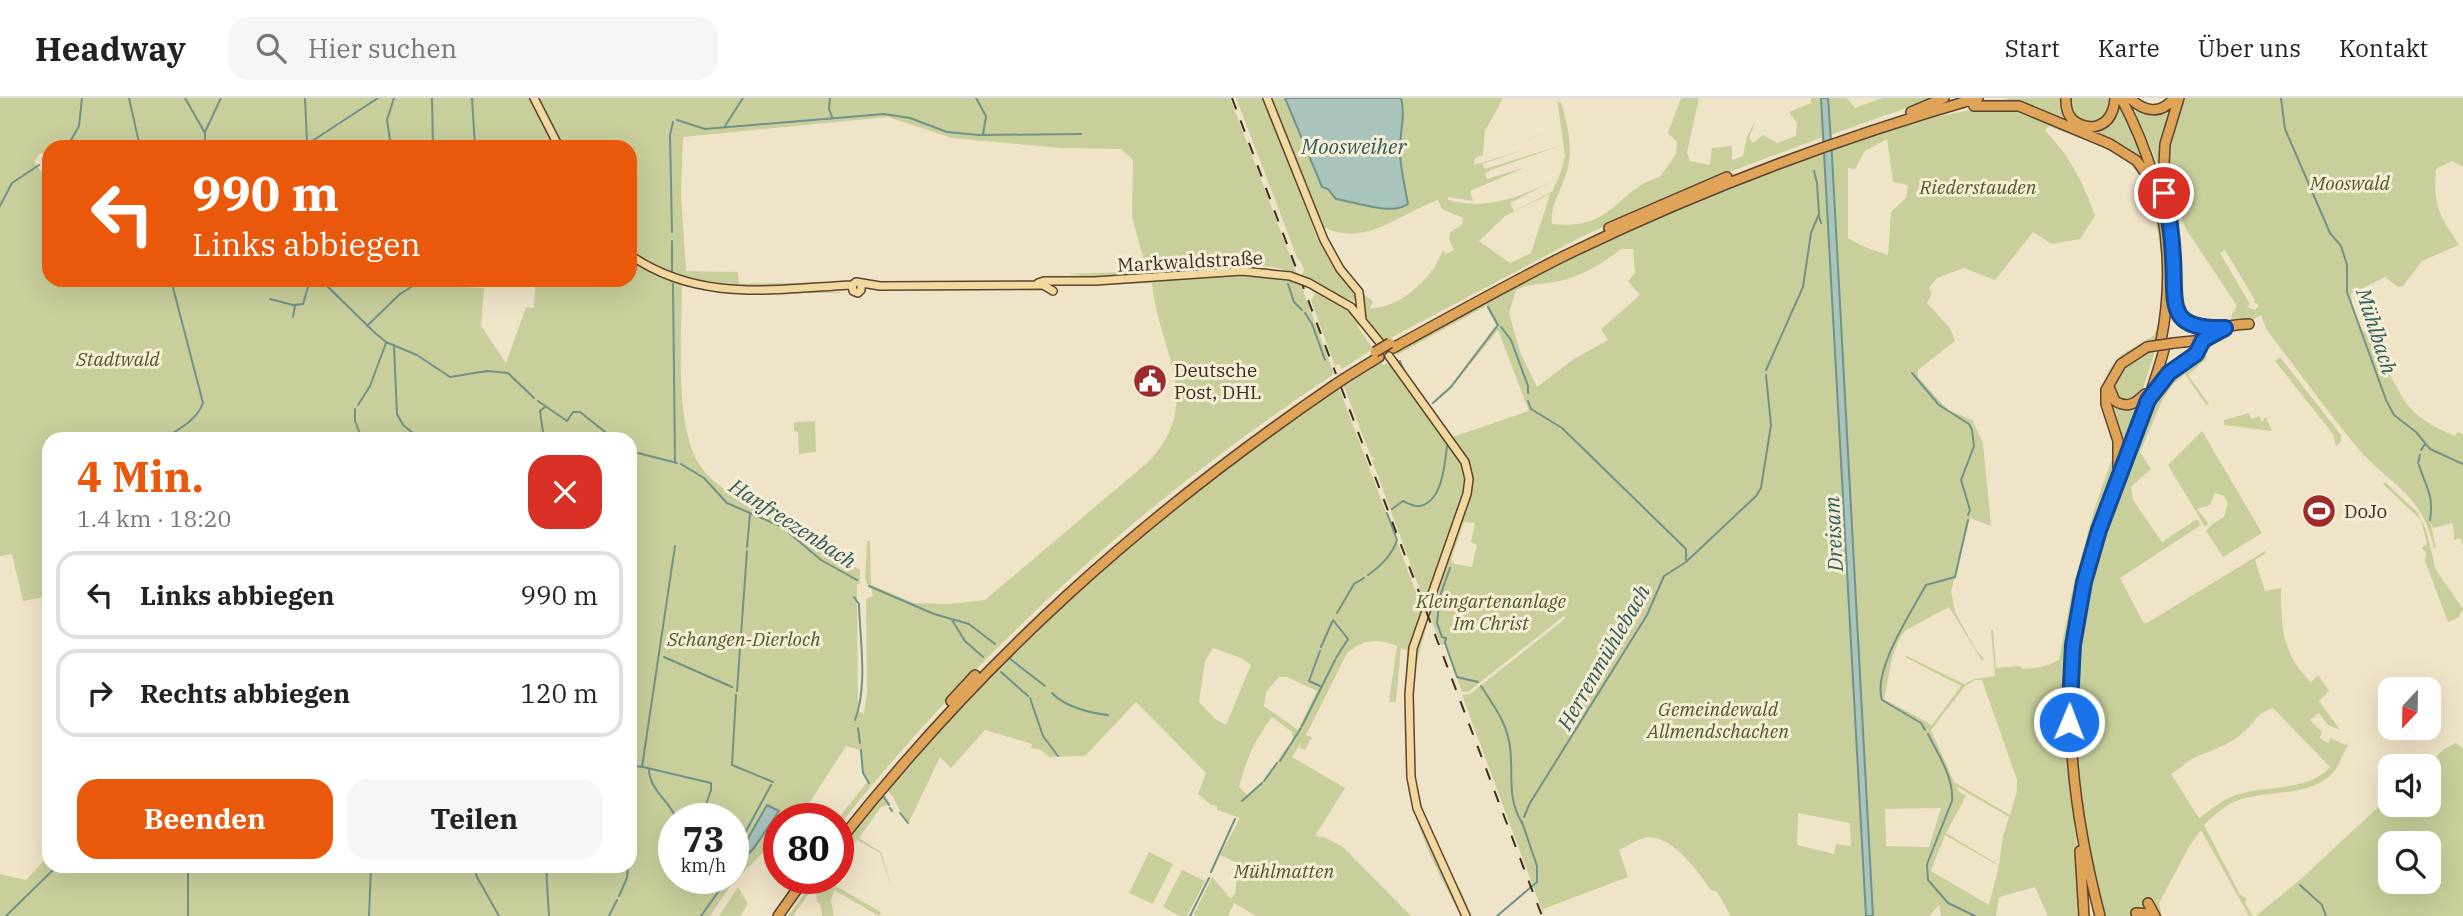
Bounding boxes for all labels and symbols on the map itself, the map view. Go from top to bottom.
water label: Moosweiher [1300,132,1407,160]
pin [2134,163,2194,223]
park label: Mooswald [2309,171,2391,195]
park label: Riederstauden [1918,175,2037,199]
street label: Markwaldstraße [1117,245,1263,277]
water label: Mühlbach [2350,283,2404,378]
park label: Stadtwald [75,347,160,371]
place label: Deutsche Post, DHL [1174,358,1261,404]
public building icon: Deutsche Post, DHL [1131,362,1169,400]
water label: Hanfreezenbach [723,471,862,575]
sports icon: DoJo [2300,492,2338,530]
water label: Dreisam [1817,495,1849,573]
place label: DoJo [2344,499,2387,523]
water label: Herrenmühlebach [1550,579,1656,736]
park label: Kleingartenanlage Im Christ [1415,589,1566,635]
park label: Schangen-Dierloch [666,627,821,651]
north arrow [2378,677,2441,740]
position arrow [2032,685,2106,759]
park label: Gemeindewald Allmendschachen [1645,697,1789,743]
speed limit sign: 80 [763,803,854,894]
park label: Mühlmatten [1233,859,1334,883]

